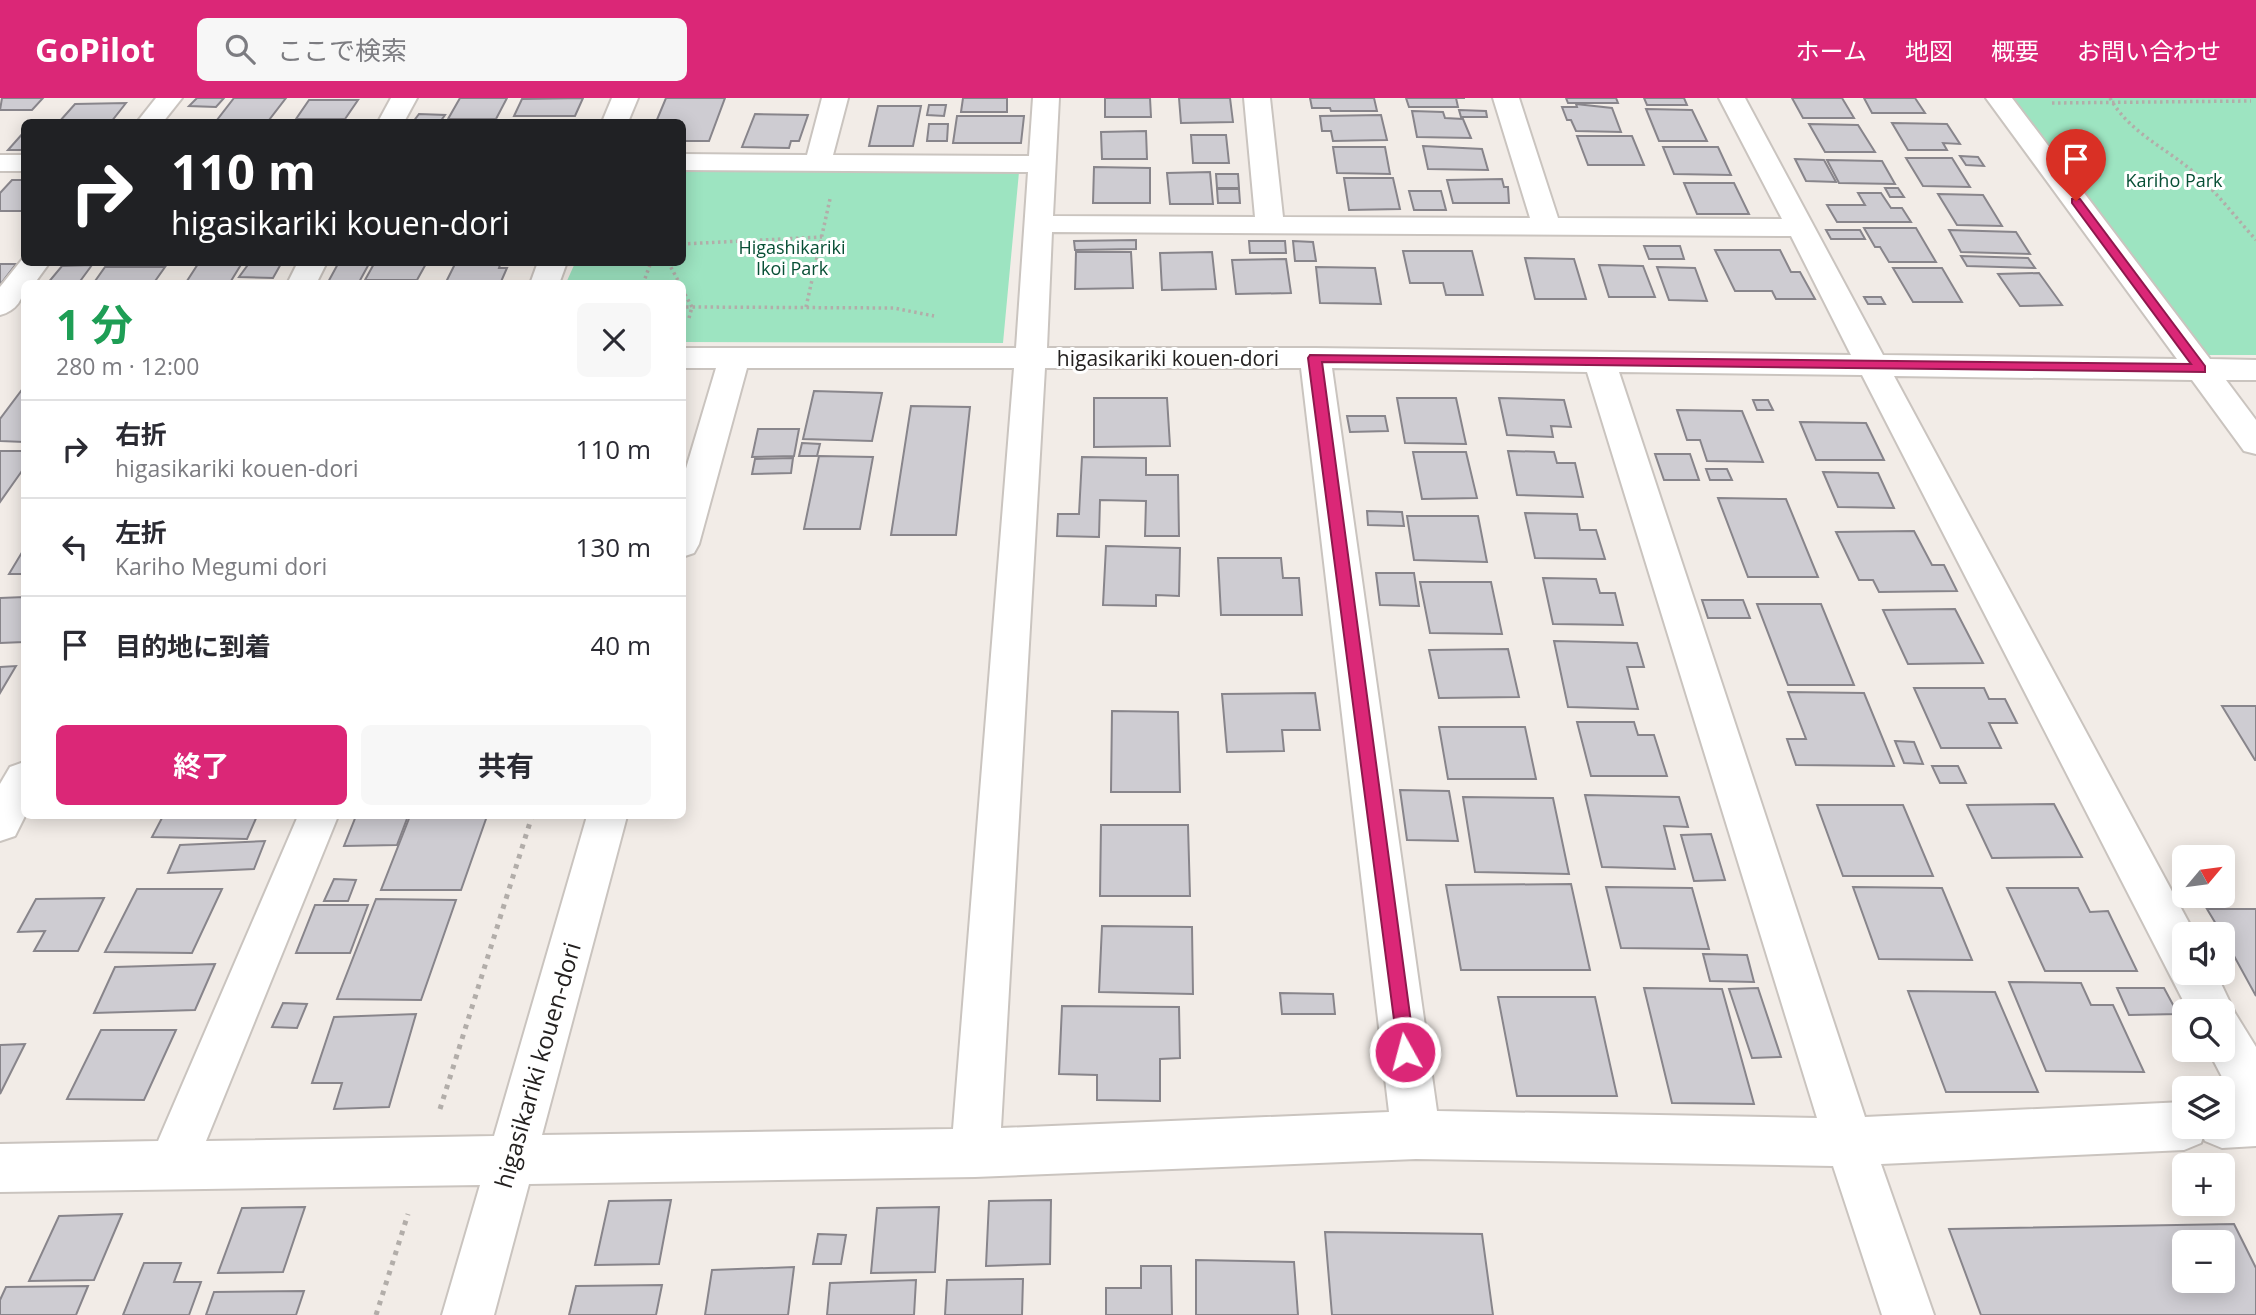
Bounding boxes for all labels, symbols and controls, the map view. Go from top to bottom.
search box [197,18,687,81]
text: GoPilot [35,27,155,72]
icon: search [221,30,259,68]
text: ここで検索 [277,32,407,68]
text: ホーム [1796,34,1867,67]
text: 地図 [1905,34,1953,67]
text: 概要 [1991,34,2039,67]
text: お問い合わせ [2077,34,2221,67]
pin [2046,129,2106,201]
text: 110 m [171,138,316,204]
icon: arrive [2057,140,2095,178]
icon: right [56,147,147,238]
park label: Kariho Park [2125,168,2223,192]
text: higasikariki kouen-dori [171,201,510,244]
park label: Higashikariki Ikoi Park [738,235,846,280]
text: 1 分 [56,295,133,352]
button: close [577,303,651,377]
street label: higasikariki kouen-dori [1057,344,1279,372]
text: 280 m · 12:00 [56,350,199,382]
text: 右折 [115,416,167,452]
icon: right [56,430,94,468]
text: 110 m [576,431,651,467]
text: higasikariki kouen-dori [115,452,358,484]
text: 左折 [115,514,167,550]
icon: left [56,528,94,566]
text: 130 m [576,529,651,565]
text: Kariho Megumi dori [115,550,327,582]
icon: arrive [56,626,94,664]
text: 40 m [590,627,651,663]
text: 目的地に到着 [115,628,271,664]
button: 終了 [56,725,347,805]
button: 共有 [361,725,651,805]
north arrow [2172,845,2235,908]
map controls [2172,845,2235,1293]
button: sound [2172,922,2235,985]
street label: higasikariki kouen-dori [486,938,588,1192]
button: search [2172,999,2235,1062]
position arrow [1368,1015,1442,1089]
button: layers [2172,1076,2235,1139]
button: + [2172,1153,2235,1216]
button: − [2172,1230,2235,1293]

